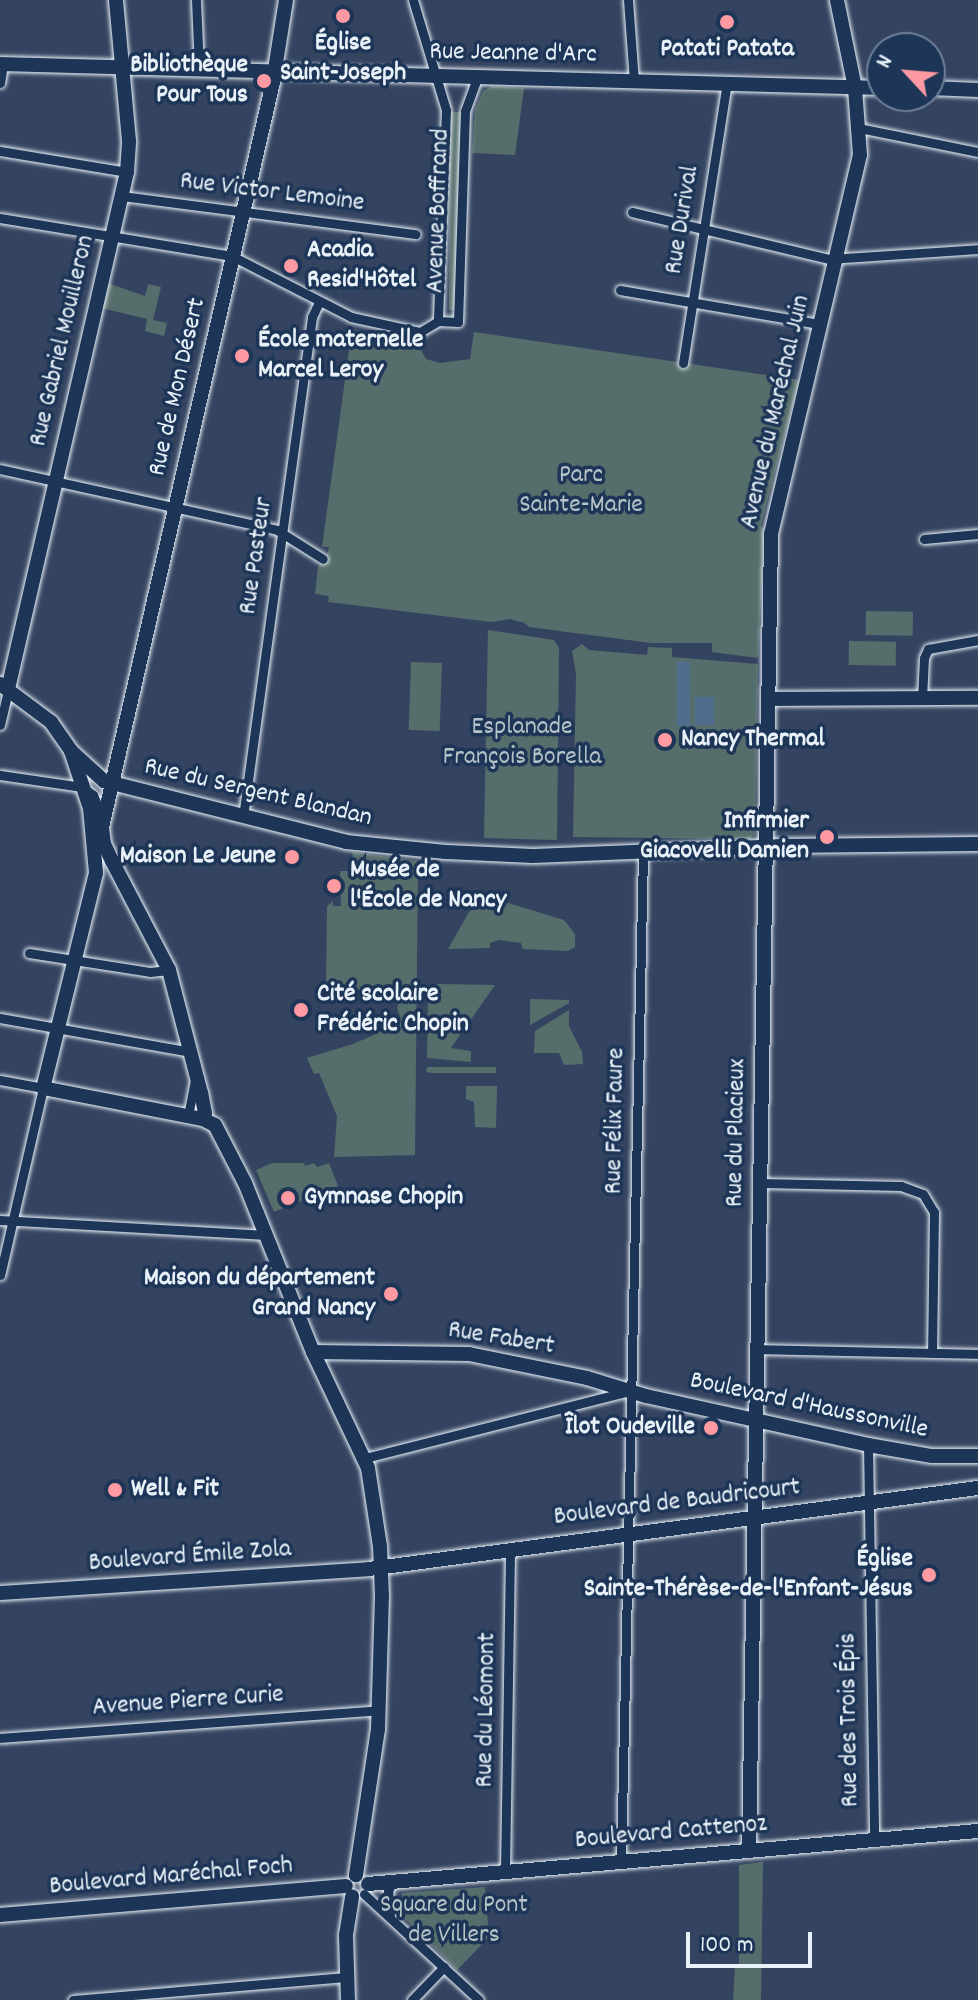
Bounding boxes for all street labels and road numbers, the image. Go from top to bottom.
street label: Rue Jeanne d'Arc [429,37,597,71]
street label: Avenue Boffrand [421,128,457,294]
street label: Rue Durival [659,163,707,277]
street label: Rue Victor Lemoine [178,166,366,220]
street label: Rue Gabriel Mouilleron [24,232,102,450]
street label: Avenue du Maréchal Juin [734,292,818,532]
street label: Rue de Mon Désert [142,295,214,479]
street label: Rue Pasteur [233,495,281,617]
street label: Rue du Sergent Blandan [141,752,375,834]
street label: Rue Félix Faure [599,1047,633,1195]
street label: Rue du Placieux [720,1059,754,1207]
street label: Rue Fabert [446,1315,556,1363]
street label: Boulevard d'Haussonville [687,1366,931,1446]
street label: Boulevard de Baudricourt [552,1472,802,1534]
street label: Boulevard Émile Zola [88,1534,292,1580]
street label: Rue du Léomont [470,1632,504,1788]
street label: Rue des Trois Épis [833,1632,867,1808]
street label: Avenue Pierre Curie [91,1680,285,1724]
street label: Boulevard Cattenoz [574,1809,768,1857]
street label: Boulevard Maréchal Foch [48,1851,294,1903]

